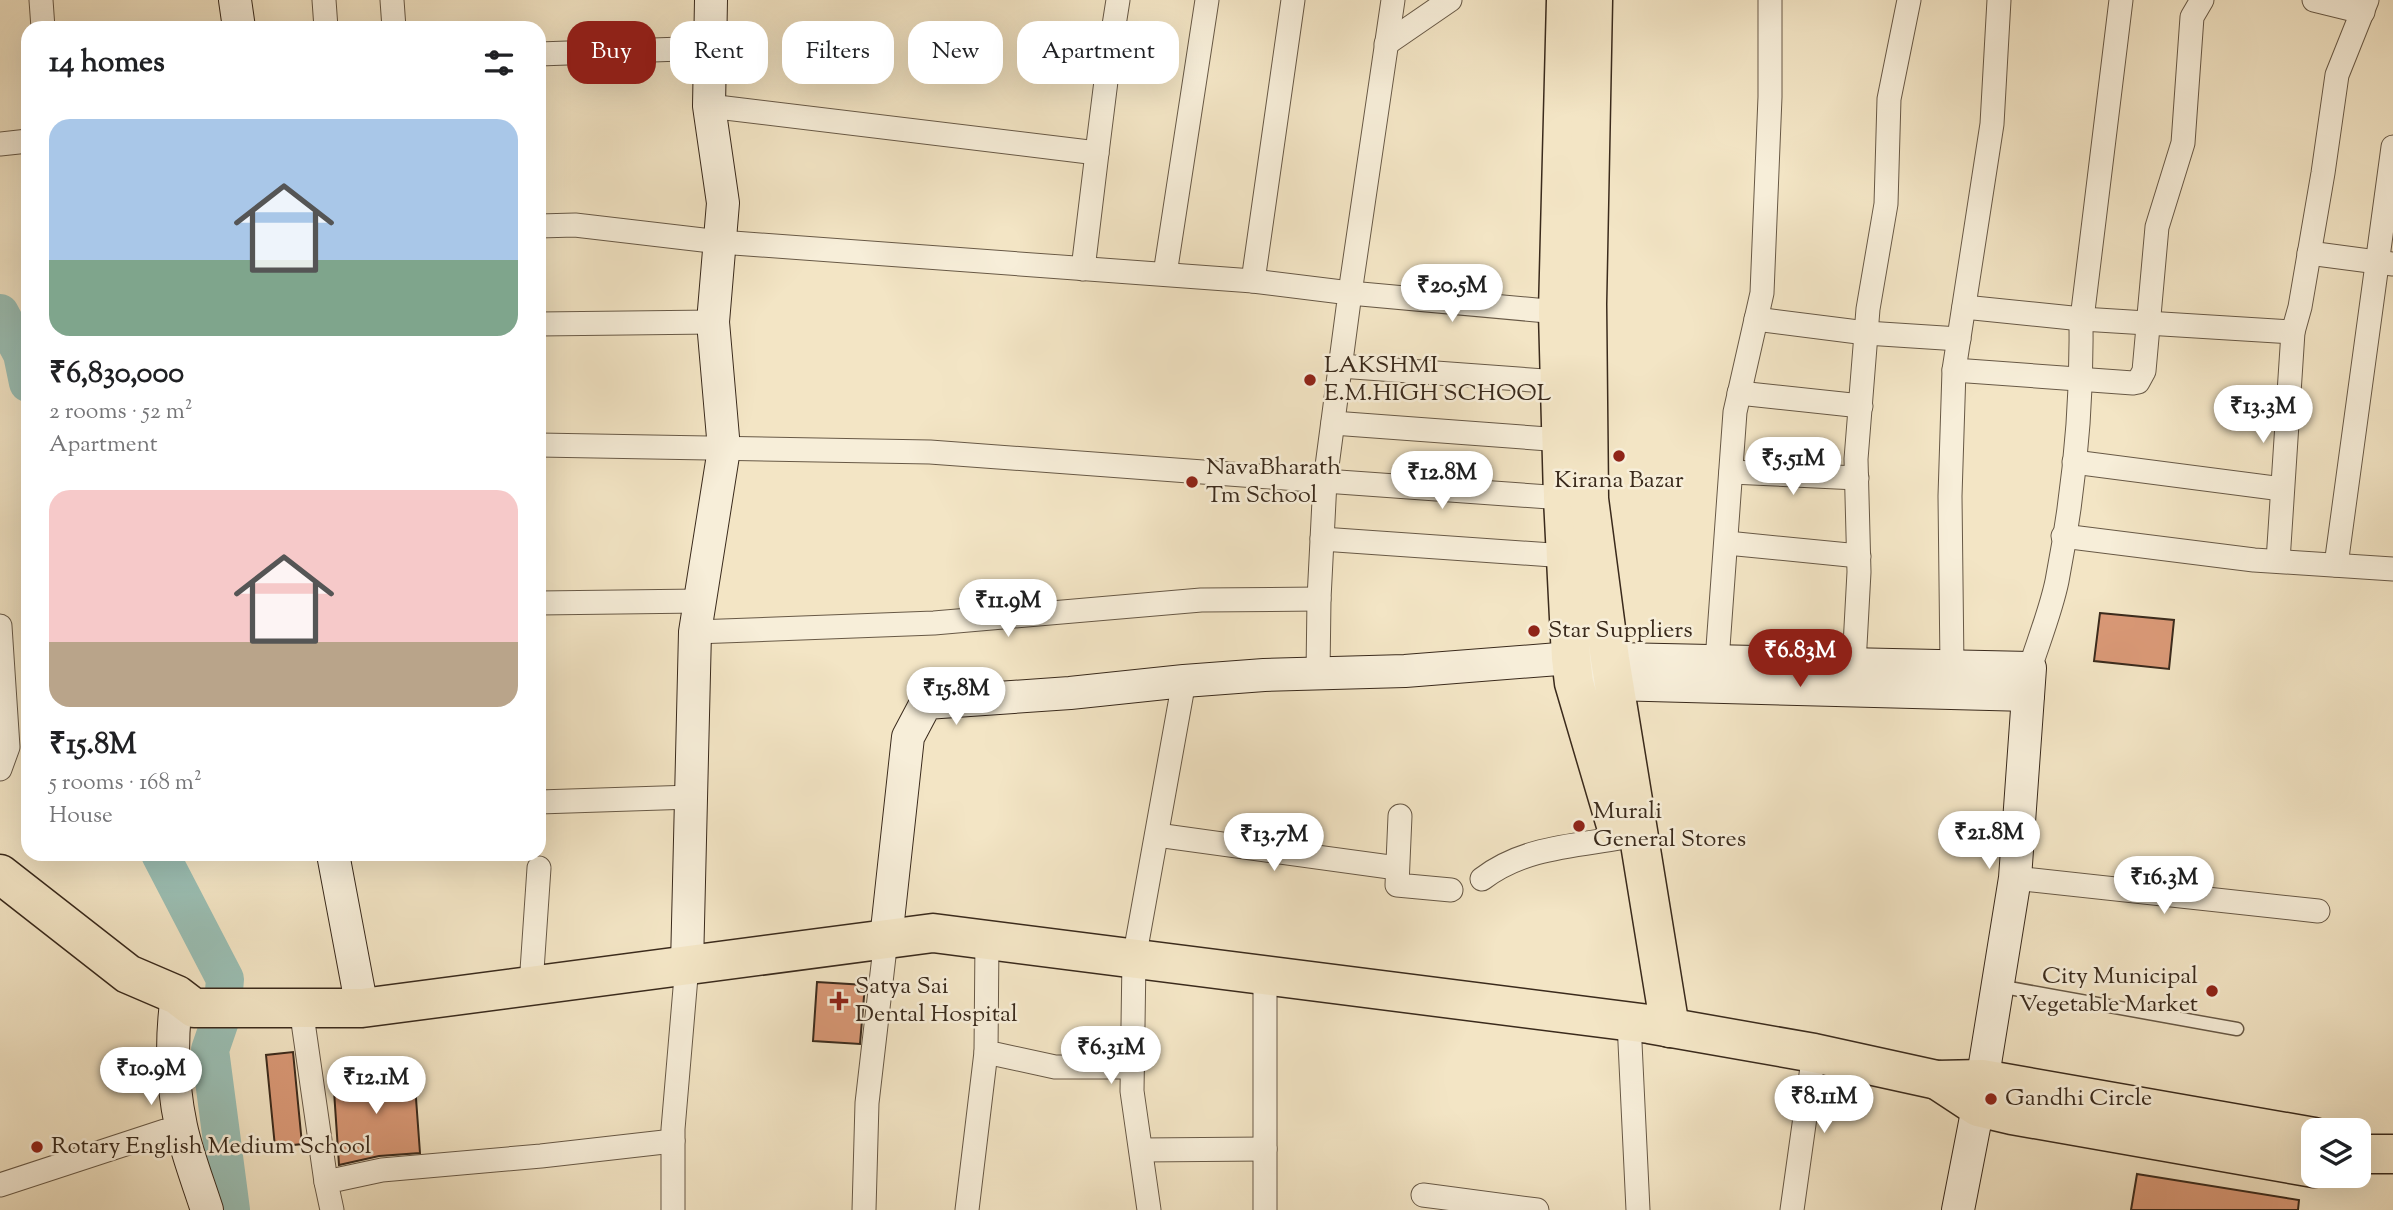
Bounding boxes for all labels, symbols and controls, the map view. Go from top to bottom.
chip: Buy [567,21,656,84]
chip: Rent [670,21,768,84]
chip: Filters [782,21,894,84]
chip: New [908,21,1003,84]
chip: Apartment [1017,21,1179,84]
text: 14 homes [49,42,165,85]
icon: filters [480,44,518,82]
icon: home [221,165,347,291]
pin: ₹20.5M [1395,264,1509,324]
text: ₹20.5M [1417,270,1487,303]
place label: LAKSHMI E.M.HIGH SCHOOL [1324,349,1551,411]
text: ₹6,830,000 [49,353,184,396]
marker: LAKSHMI E.M.HIGH SCHOOL [1302,372,1318,388]
pin: ₹13.3M [2206,386,2320,445]
text: ₹13.3M [2230,391,2296,424]
text: 2 rooms · 52 m² [49,396,192,429]
text: Apartment [49,429,158,462]
pin: ₹5.51M [1736,438,1850,497]
text: ₹5.51M [1761,443,1825,476]
marker: Kirana Bazar [1611,448,1627,464]
place label: NavaBharath Tm School [1206,451,1341,513]
pin: ₹12.8M [1385,452,1499,511]
text: ₹12.8M [1407,457,1477,490]
place label: Kirana Bazar [1554,464,1684,498]
marker: NavaBharath Tm School [1184,474,1200,490]
icon: home [221,536,347,662]
pin: ₹11.9M [951,580,1065,639]
text: ₹11.9M [975,585,1041,618]
place label: Star Suppliers [1548,614,1693,648]
marker: Star Suppliers [1526,623,1542,639]
pin: ₹6.83M [1743,630,1857,689]
text: ₹6.83M [1764,635,1836,668]
pin: ₹15.8M [899,668,1013,727]
text: ₹15.8M [922,673,990,706]
text: ₹15.8M [49,724,136,767]
text: 5 rooms · 168 m² [49,767,202,800]
place label: Murali General Stores [1593,795,1746,857]
text: House [49,800,113,833]
pin: ₹21.8M [1932,812,2046,871]
pin: ₹13.7M [1217,814,1331,873]
text: ₹21.8M [1954,817,2024,850]
marker: Murali General Stores [1571,818,1587,834]
text: ₹13.7M [1240,819,1308,852]
pin: ₹16.3M [2107,856,2221,916]
text: ₹16.3M [2130,862,2198,895]
place label: City Municipal Vegetable Market [2019,960,2198,1022]
place label: Satya Sai Dental Hospital [855,970,1018,1032]
marker: City Municipal Vegetable Market [2204,983,2220,999]
marker: Satya Sai Dental Hospital [829,991,849,1011]
pin: ₹6.31M [1054,1026,1168,1086]
text: ₹6.31M [1077,1032,1145,1065]
pin: ₹10.9M [94,1048,208,1107]
text: ₹10.9M [116,1053,186,1086]
pin: ₹12.1M [319,1056,433,1116]
text: ₹12.1M [343,1062,409,1095]
pin: ₹8.11M [1767,1076,1881,1135]
text: ₹8.11M [1791,1081,1858,1114]
place label: Gandhi Circle [2005,1082,2152,1116]
marker: Gandhi Circle [1983,1091,1999,1107]
map controls [2301,1118,2371,1188]
button: layers [2301,1118,2371,1188]
place label: Rotary English Medium School [51,1130,372,1164]
marker: Rotary English Medium School [29,1139,45,1155]

